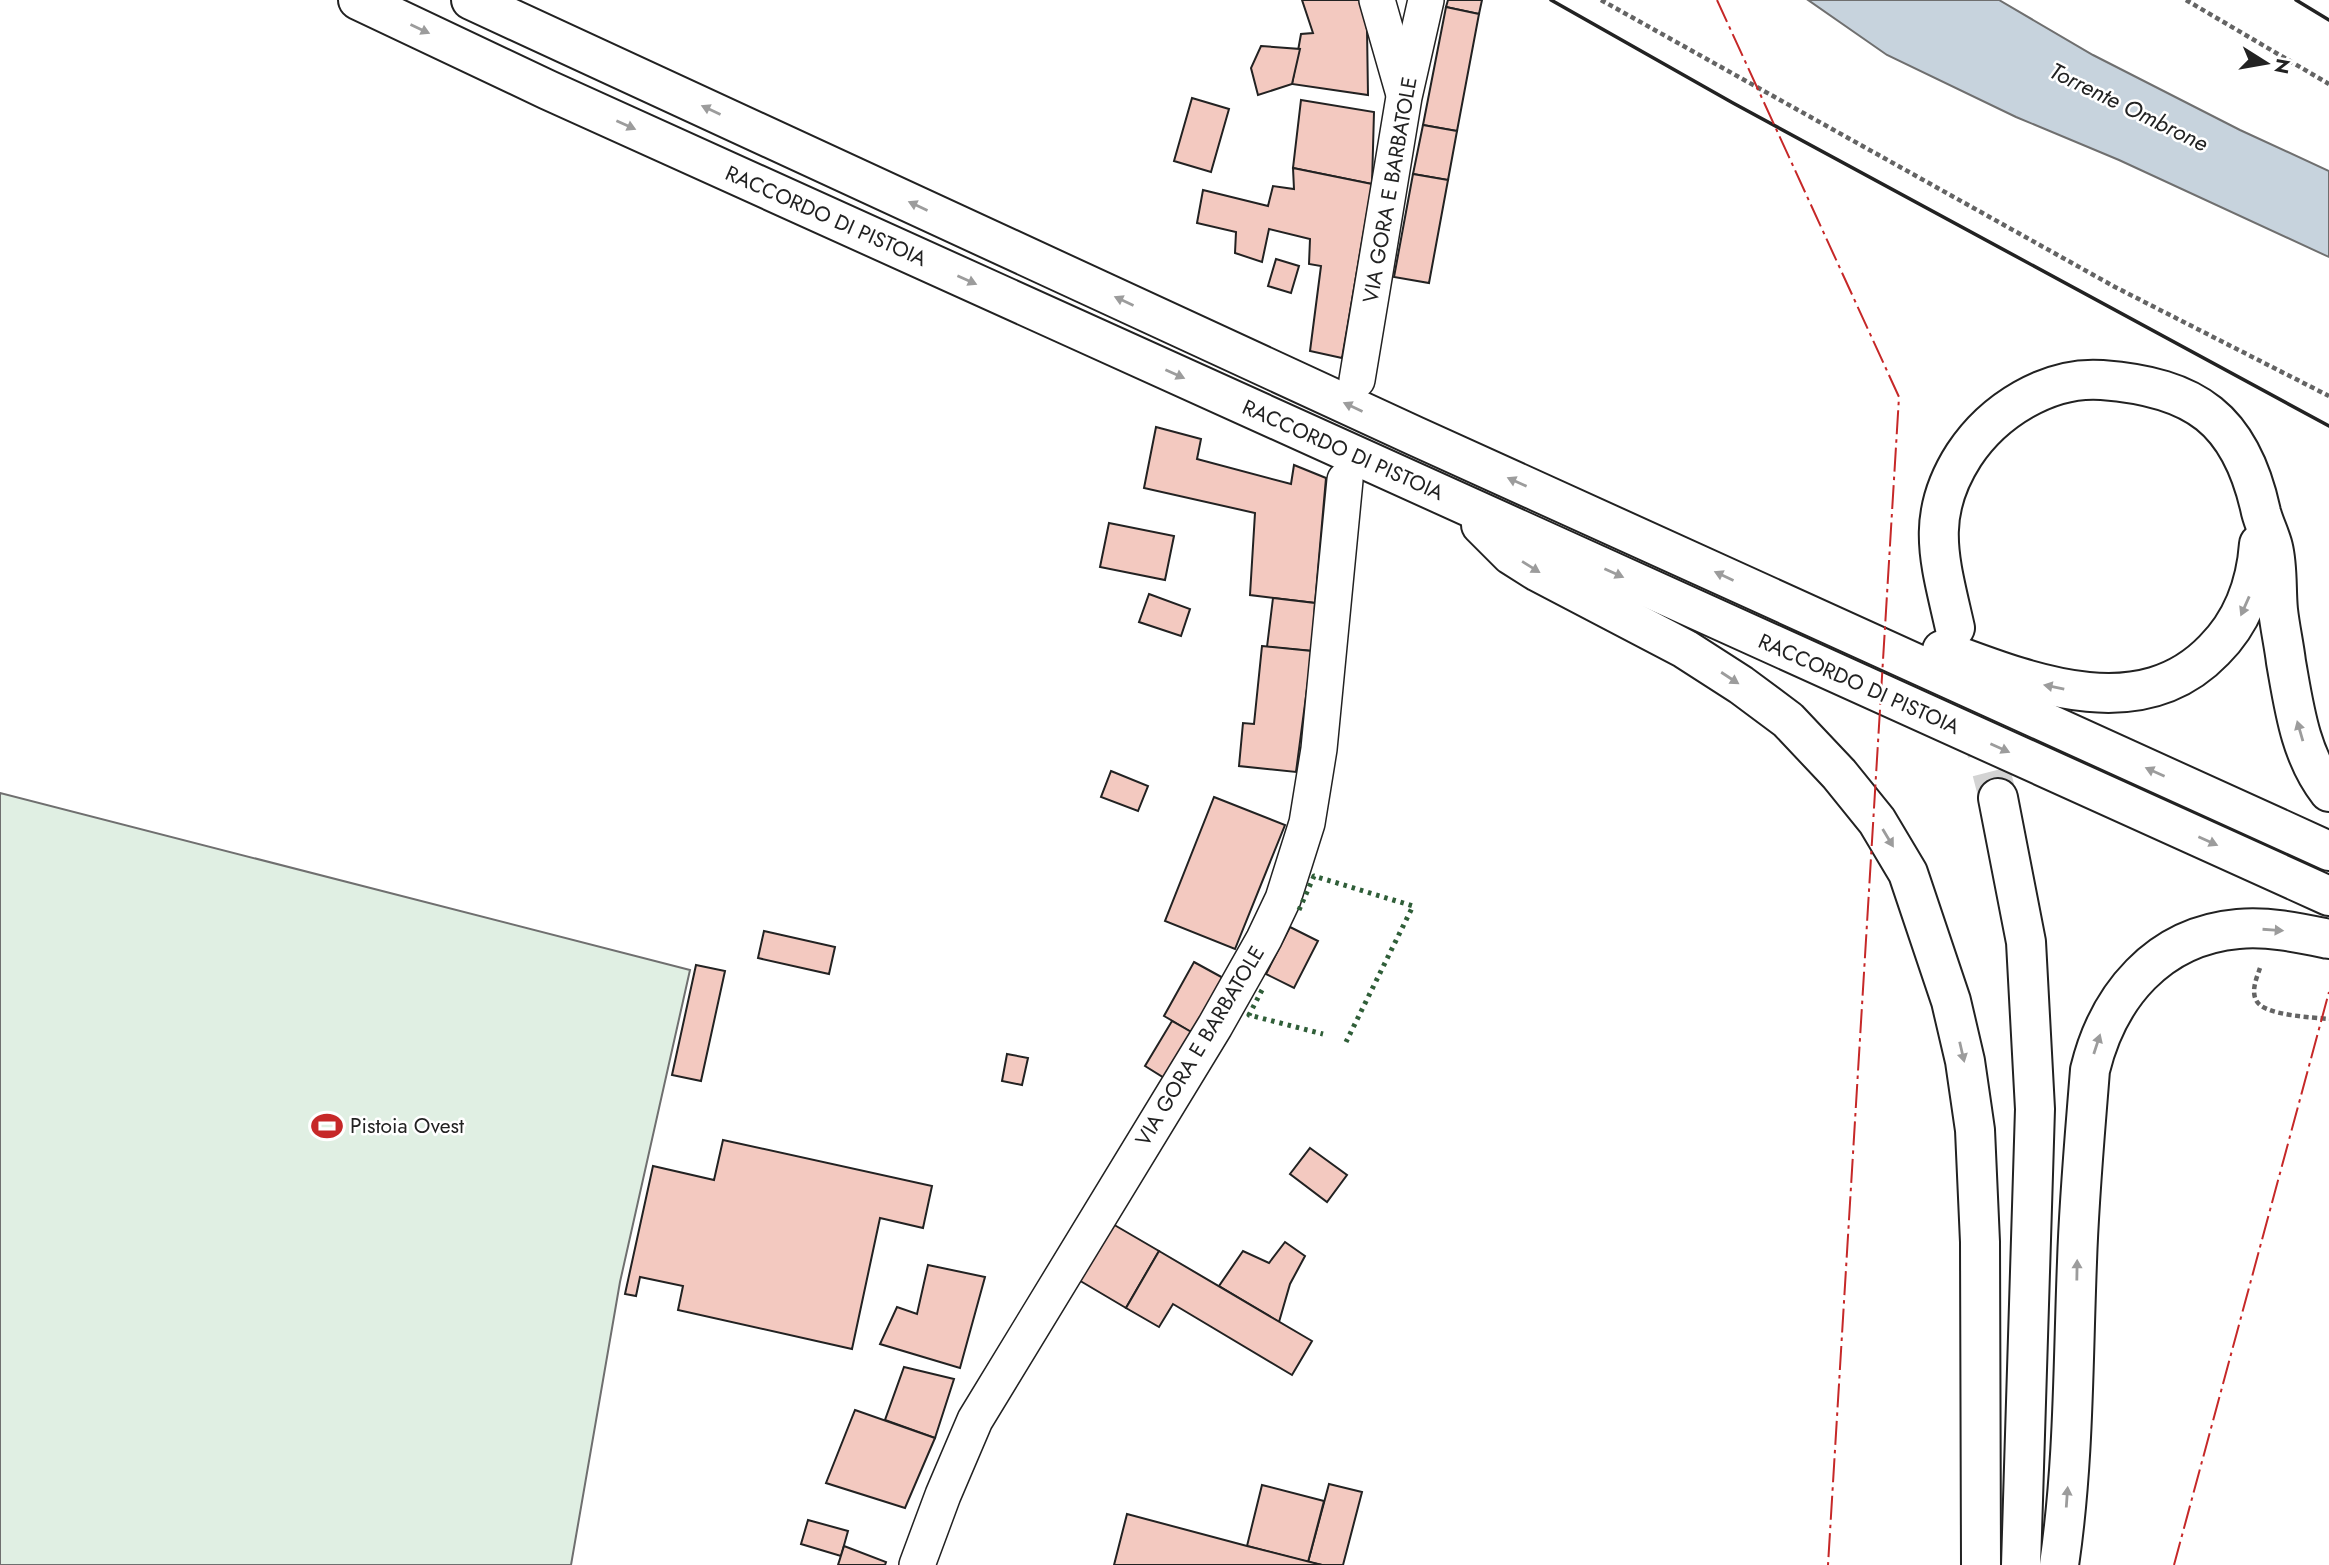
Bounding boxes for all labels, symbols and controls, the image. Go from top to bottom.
one-way arrow [410,24,430,35]
north arrow [2231,28,2301,98]
water label: Torrente Ombrone [2044,54,2215,160]
text: N [2268,56,2297,76]
street label: VIA GORA E BARBATOLE [1355,75,1425,305]
one-way arrow [701,104,721,116]
one-way arrow [616,120,636,131]
street label: RACCORDO DI PISTOIA [721,158,932,274]
one-way arrow [908,200,928,212]
one-way arrow [957,275,978,286]
one-way arrow [1114,296,1134,307]
one-way arrow [1164,369,1185,380]
street label: RACCORDO DI PISTOIA [1238,392,1449,508]
one-way arrow [1343,401,1363,413]
one-way arrow [1507,476,1527,488]
one-way arrow [1521,561,1540,574]
one-way arrow [1604,568,1625,579]
one-way arrow [1714,570,1734,582]
one-way arrow [2239,595,2250,616]
street label: RACCORDO DI PISTOIA [1754,626,1965,742]
one-way arrow [1720,671,1739,684]
one-way arrow [2043,681,2065,692]
one-way arrow [2294,719,2305,741]
one-way arrow [1990,743,2011,754]
one-way arrow [2145,766,2165,778]
one-way arrow [1881,829,1894,848]
one-way arrow [2198,835,2218,847]
one-way arrow [2262,925,2284,936]
street label: VIA GORA E BARBATOLE [1128,940,1272,1152]
one-way arrow [2092,1034,2103,1055]
one-way arrow [1957,1041,1968,1063]
sports icon: Pistoia Ovest [310,1109,344,1143]
place label: Pistoia Ovest [350,1111,464,1141]
one-way arrow [2071,1259,2083,1281]
one-way arrow [2062,1486,2073,1508]

